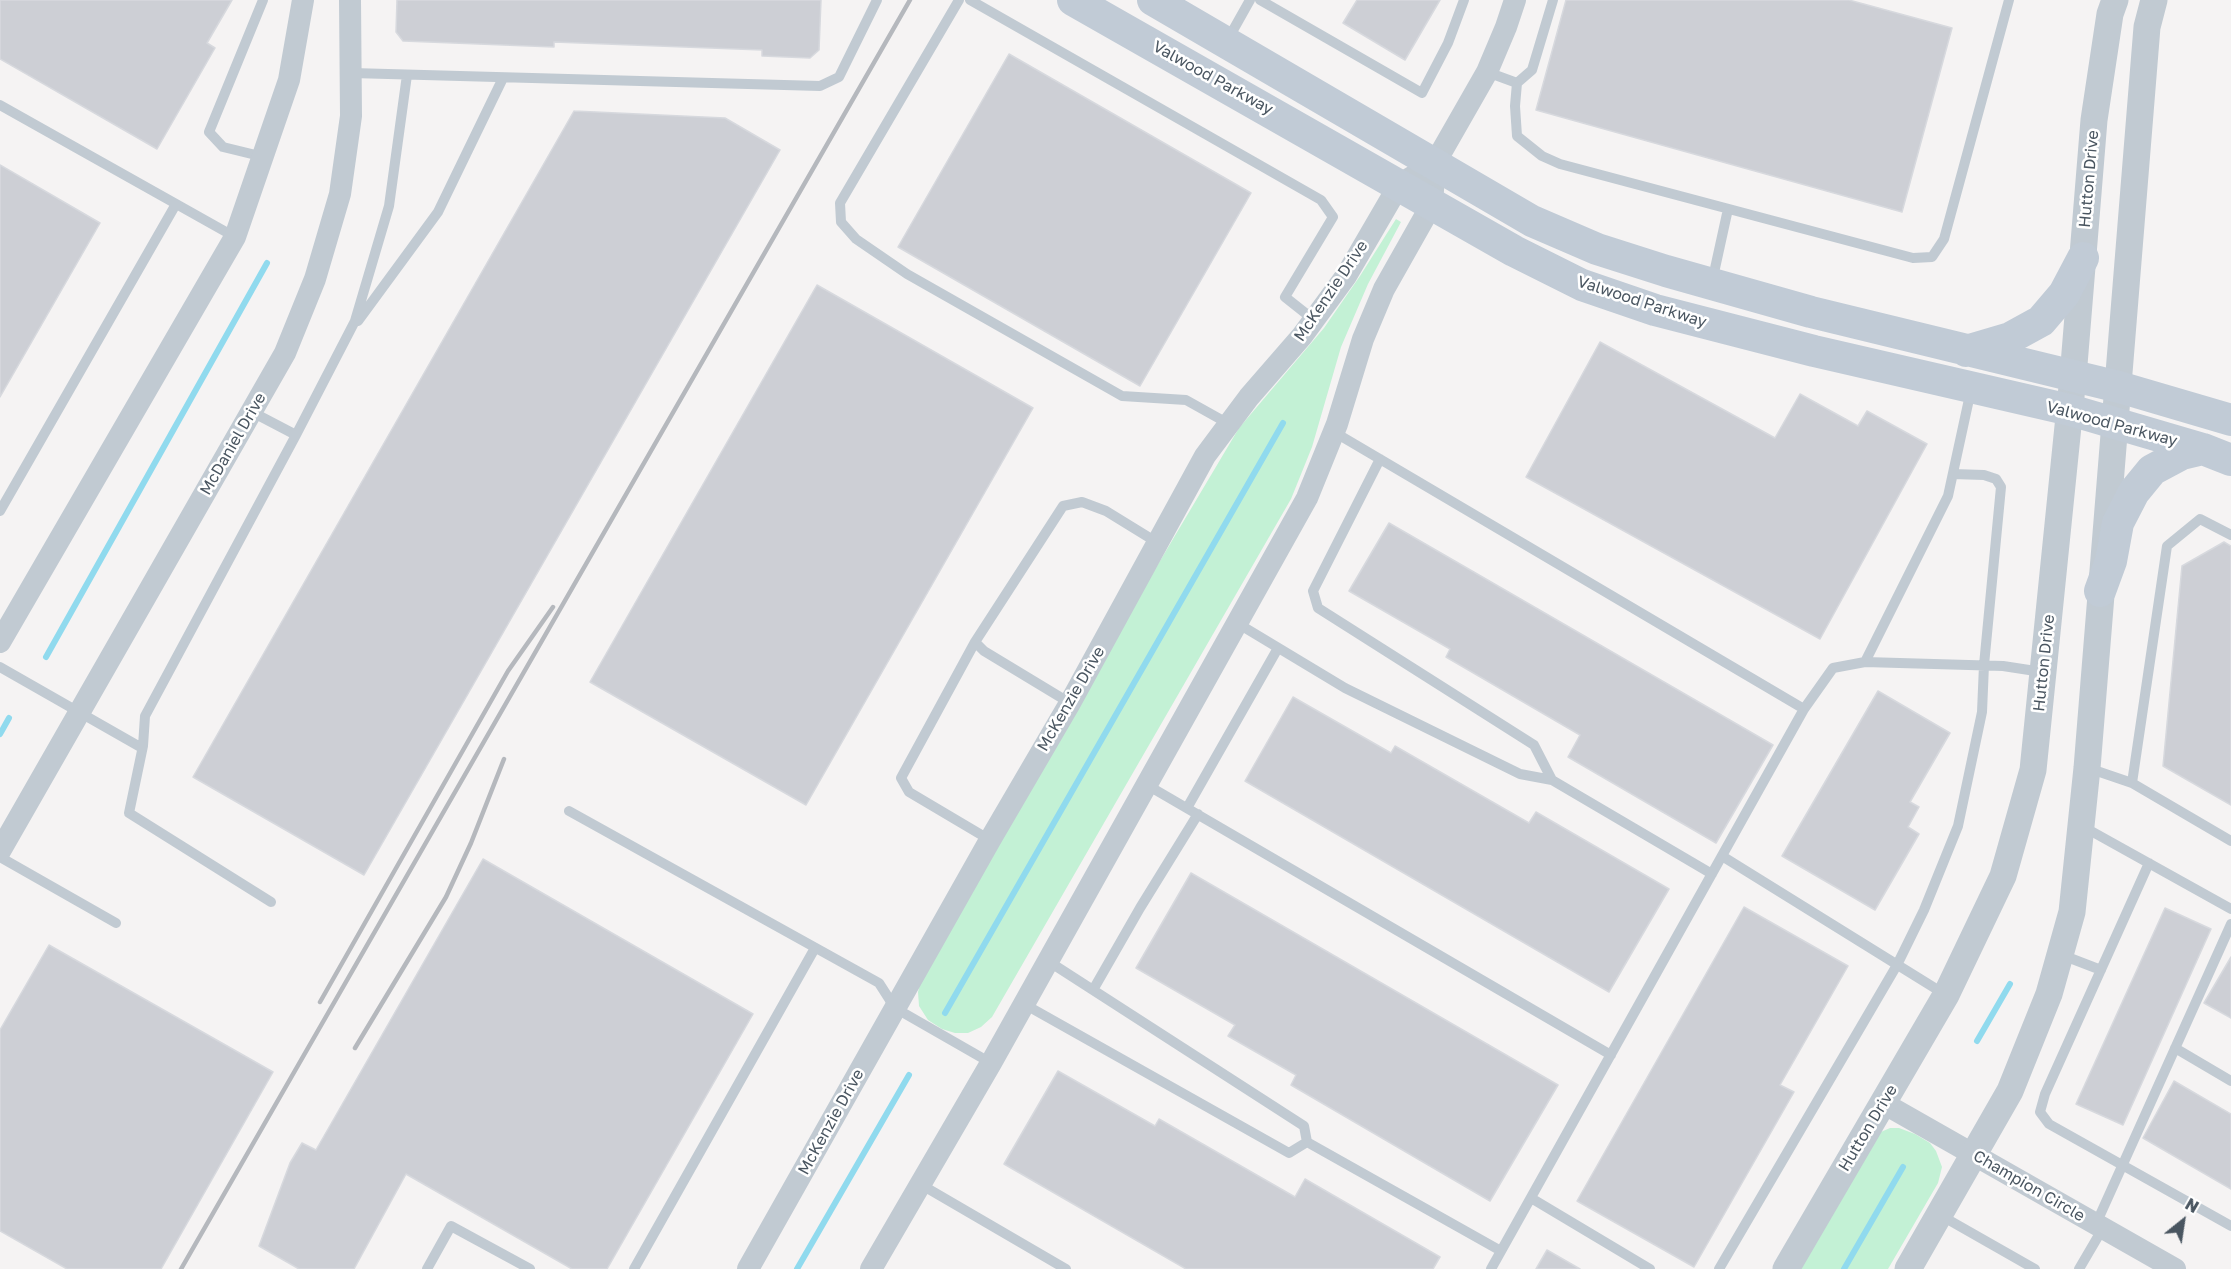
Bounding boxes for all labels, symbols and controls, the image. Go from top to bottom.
street label: Valwood Parkway [1149,37,1277,119]
street label: Hutton Drive [2075,130,2103,228]
street label: McKenzie Drive [1290,237,1372,345]
street label: Valwood Parkway [1575,272,1709,332]
street label: McDaniel Drive [196,389,270,499]
street label: Valwood Parkway [2044,397,2180,451]
street label: Hutton Drive [2029,613,2059,713]
street label: McKenzie Drive [1033,643,1109,755]
street label: McKenzie Drive [794,1066,868,1178]
street label: Hutton Drive [1835,1081,1901,1175]
street label: Champion Circle [1970,1146,2088,1226]
north arrow [2153,1191,2213,1251]
text: N [2182,1194,2202,1217]

